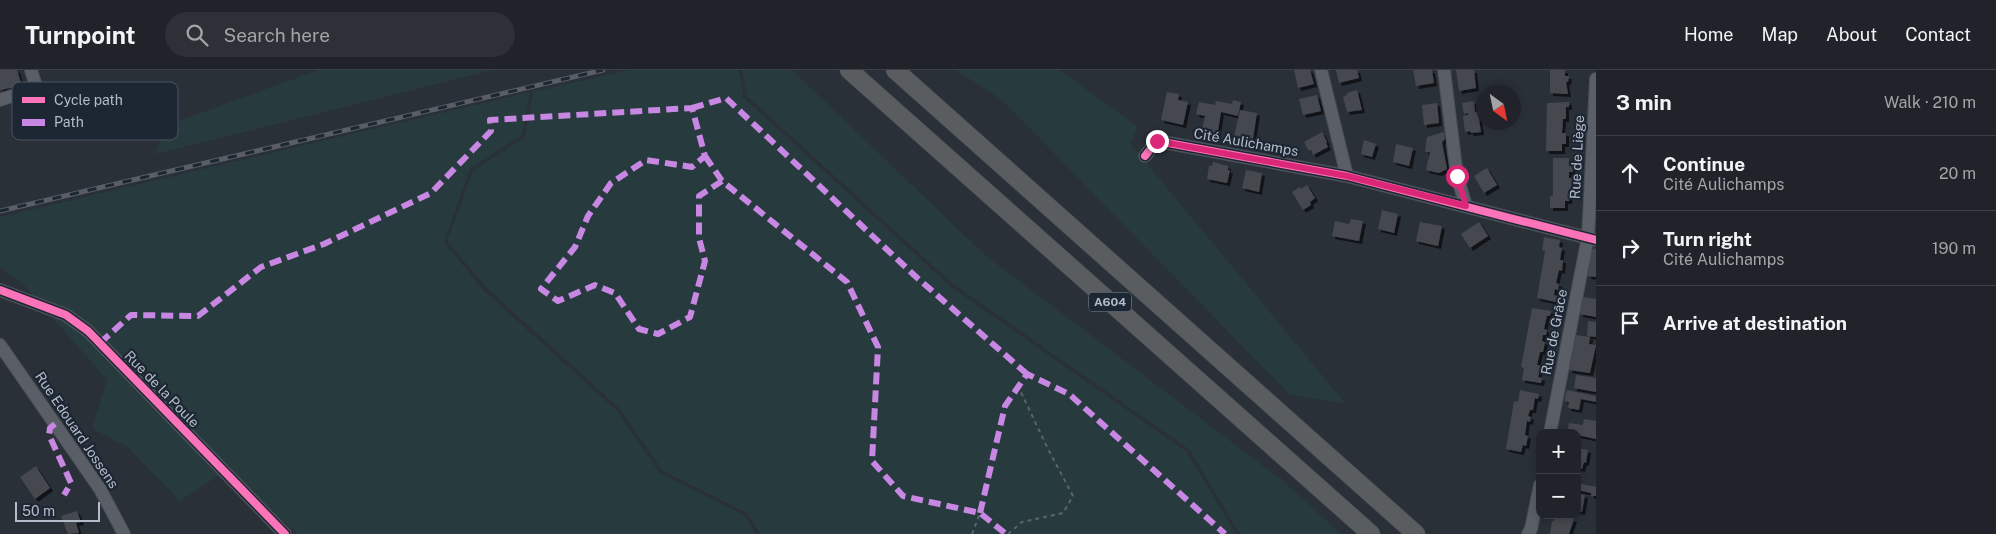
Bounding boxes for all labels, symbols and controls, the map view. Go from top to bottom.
search box [165,12,515,57]
text: Turnpoint [25,21,135,49]
icon: search [183,21,211,49]
text: Search here [223,24,330,46]
text: Home [1684,24,1734,45]
text: Map [1762,24,1798,45]
text: About [1826,24,1877,45]
text: Contact [1905,24,1971,45]
legend [12,82,178,140]
north arrow [1476,85,1521,130]
text: 3 min [1616,90,1672,115]
text: Cycle path [54,92,123,108]
text: Walk · 210 m [1884,93,1976,112]
text: Path [54,114,84,130]
street label: Rue de Liège [1567,115,1587,199]
street label: Cité Aulichamps [1192,125,1300,159]
route end [1146,130,1169,153]
text: Continue [1663,153,1745,175]
icon: ahead [1616,159,1644,187]
text: 20 m [1939,164,1976,183]
route start [1446,165,1469,188]
text: Cité Aulichamps [1663,175,1784,194]
text: Turn right [1663,228,1752,250]
icon: right [1616,234,1644,262]
text: 190 m [1932,239,1976,258]
text: Cité Aulichamps [1663,250,1784,269]
street label: Rue de Grâce [1538,288,1570,376]
road number: A604 [1089,292,1131,312]
icon: arrive [1616,309,1644,337]
text: Arrive at destination [1663,312,1847,334]
street label: Rue de la Poule [121,347,203,431]
street label: Rue Edouard Jossens [32,369,122,491]
map controls [1536,429,1581,519]
button: + [1536,429,1581,474]
button: − [1536,474,1581,519]
scale bar [15,499,100,522]
text: 50 m [22,503,55,519]

